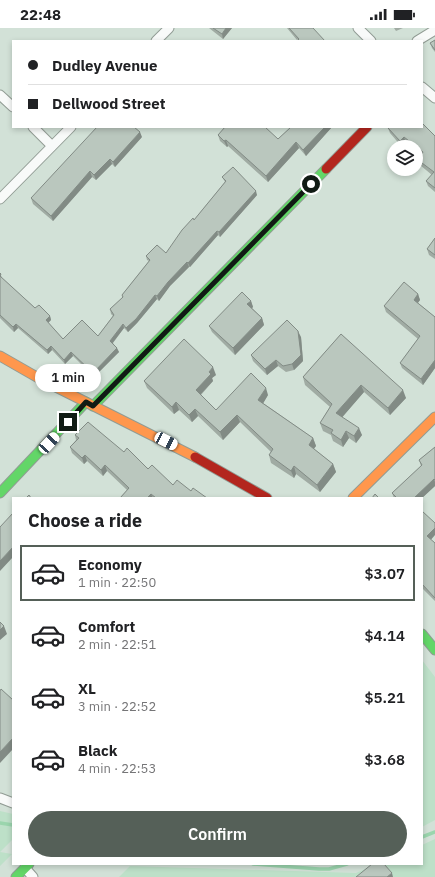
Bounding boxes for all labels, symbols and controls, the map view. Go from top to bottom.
text: 22:48 [20,5,61,24]
text: Dudley Avenue [52,56,157,75]
text: Dellwood Street [52,94,165,113]
map controls [387,140,423,176]
button: layers [387,140,423,176]
route start [302,175,320,193]
callout: 1 min [35,364,101,392]
text: 1 min [51,369,85,386]
route end [59,413,77,431]
car [36,430,62,456]
car [153,430,179,452]
text: Choose a ride [28,509,142,532]
icon: car [30,555,66,591]
text: Economy [78,555,142,574]
text: $3.07 [365,564,405,583]
text: 1 min · 22:50 [78,574,156,591]
icon: car [30,617,66,653]
text: Comfort [78,617,135,636]
text: $4.14 [365,626,405,645]
text: 2 min · 22:51 [78,636,156,653]
icon: car [30,679,66,715]
text: XL [78,679,96,698]
text: $5.21 [365,688,405,707]
text: 3 min · 22:52 [78,698,156,715]
icon: car [30,741,66,777]
text: Black [78,741,118,760]
text: $3.68 [365,750,405,769]
text: 4 min · 22:53 [78,760,156,777]
button: Confirm [28,811,407,857]

